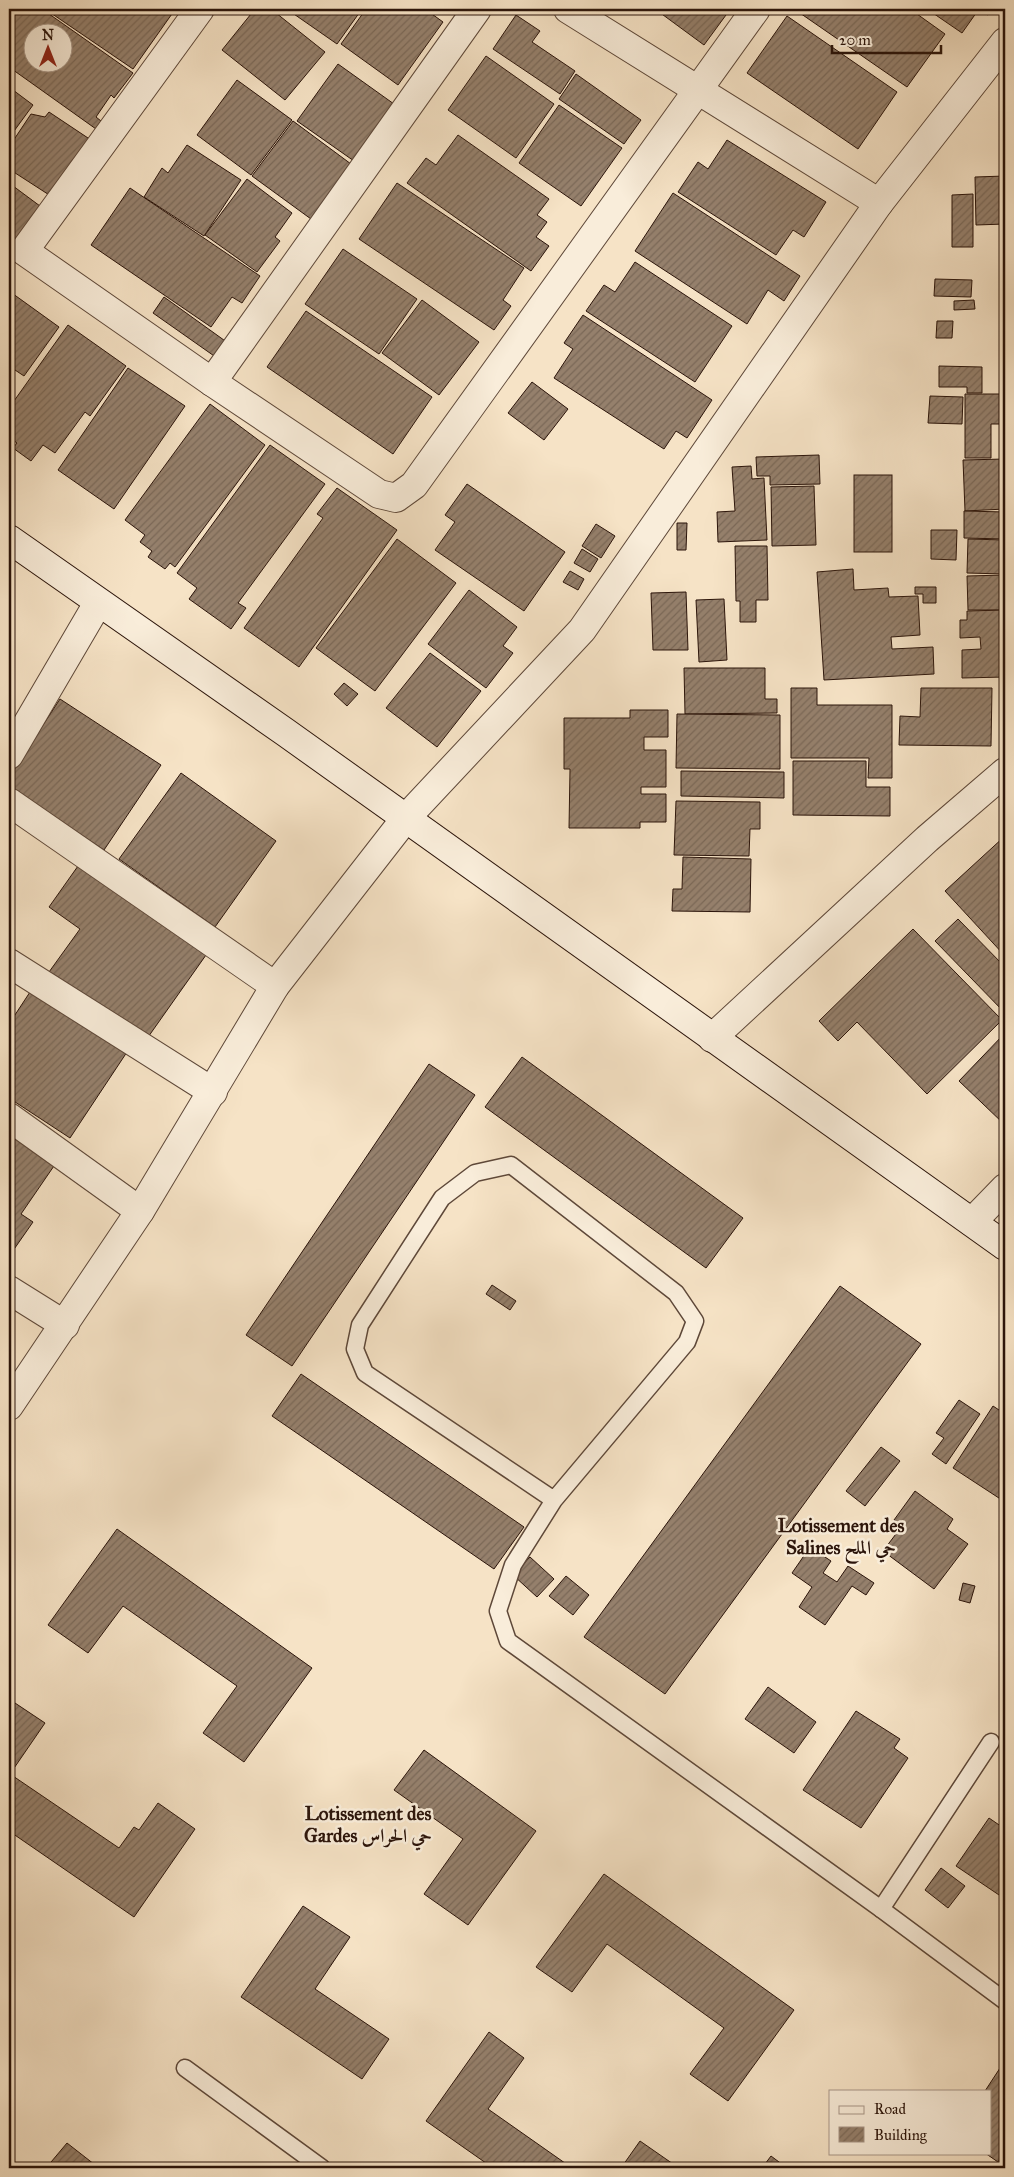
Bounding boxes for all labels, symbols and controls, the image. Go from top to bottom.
north arrow [22,22,72,72]
scale bar [832,22,940,54]
text: N [42,27,54,44]
text: 20 m [839,31,871,49]
district label: Lotissement des Salines حي الملح [778,1514,904,1565]
district label: Lotissement des Gardes حي الحراس [304,1802,432,1851]
legend [829,2090,992,2154]
text: Road [874,2100,906,2118]
text: Building [874,2126,928,2144]

